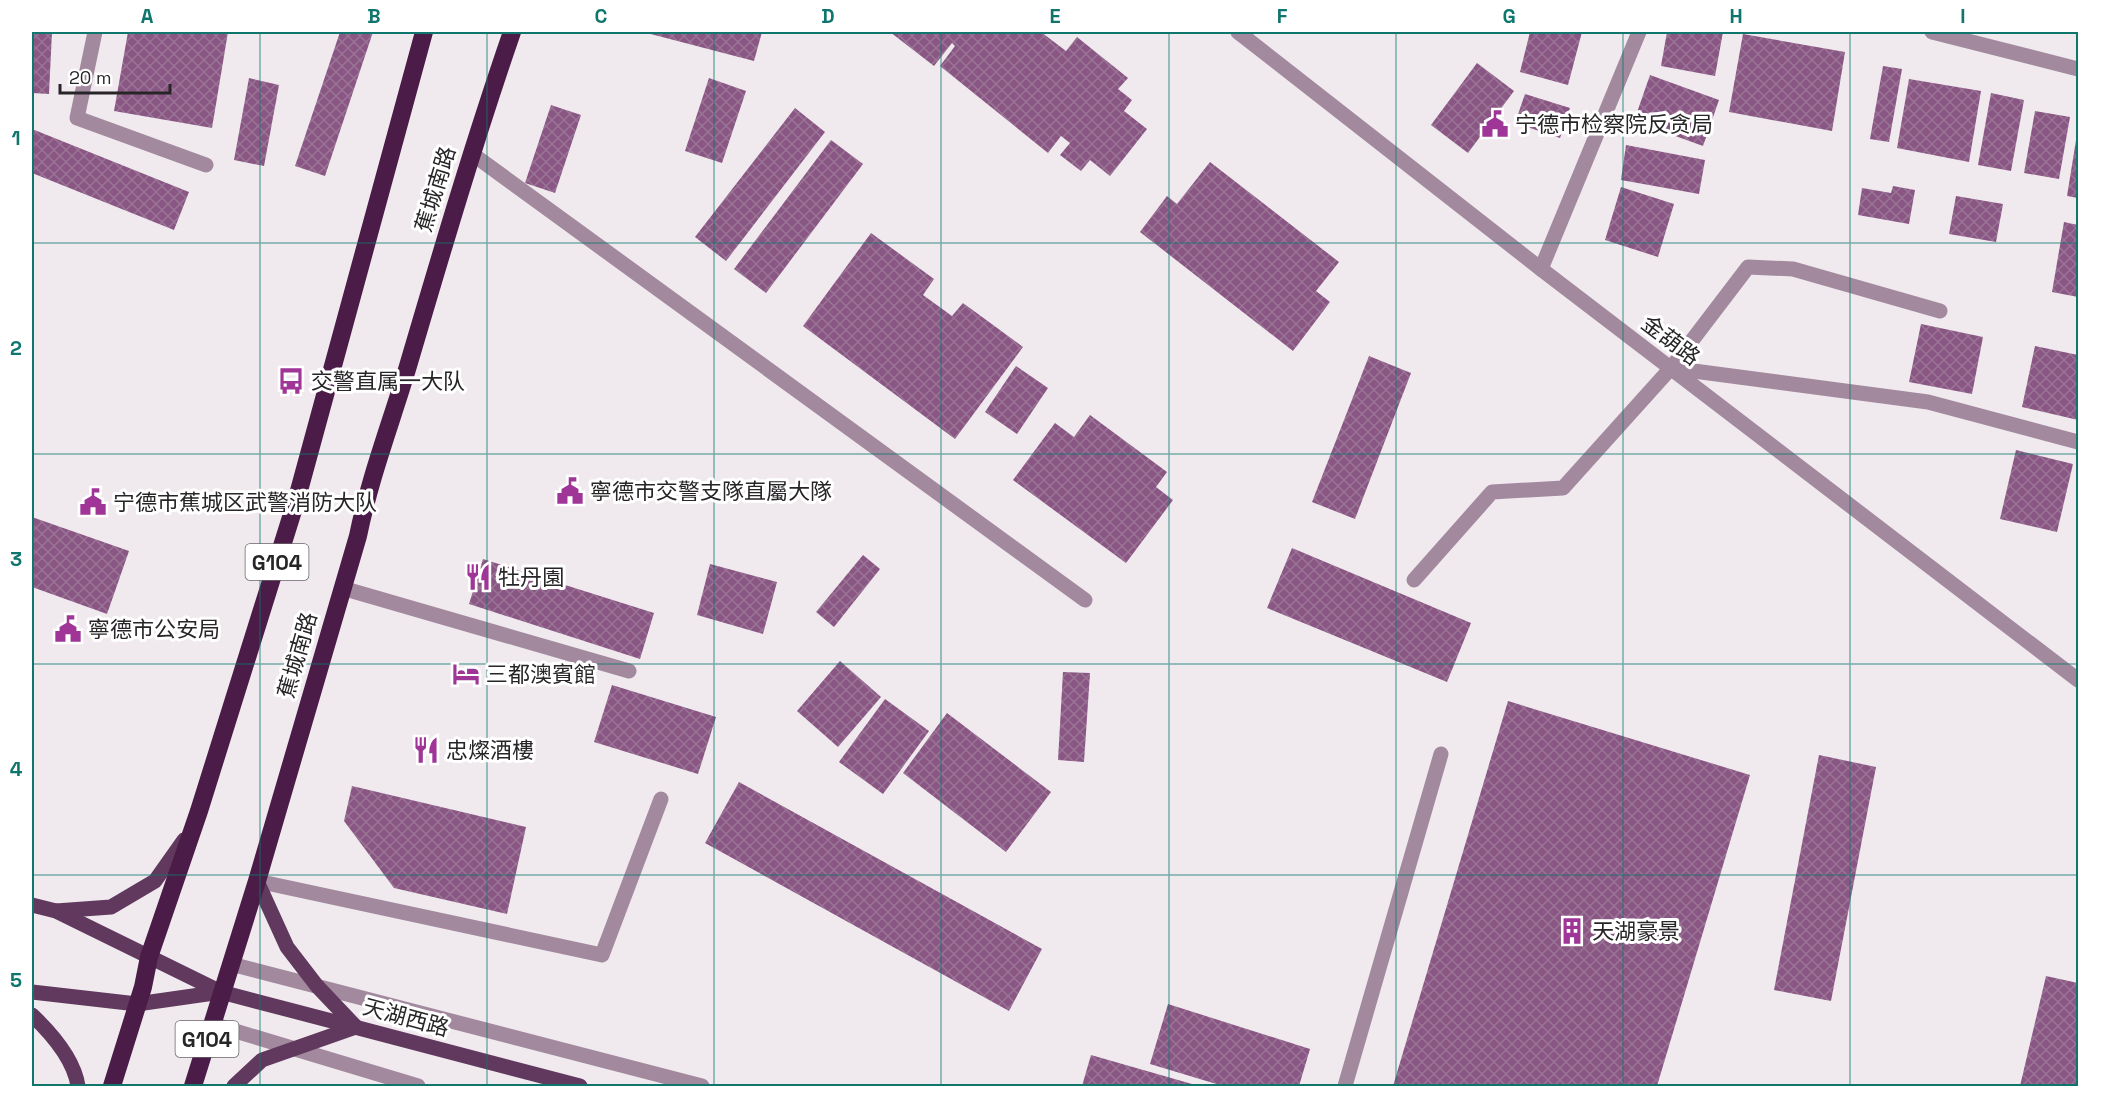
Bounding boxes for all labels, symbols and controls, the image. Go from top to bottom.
text: A [141,3,154,29]
text: B [367,3,381,29]
text: C [595,3,608,29]
text: D [821,3,835,29]
text: E [1049,3,1061,29]
text: F [1277,3,1288,29]
text: G [1502,3,1516,29]
text: H [1729,3,1743,29]
text: I [1960,3,1966,29]
scale bar [60,57,170,95]
text: 20 m [69,66,112,89]
public building icon: 宁德市检察院反贪局 [1480,109,1510,139]
place label: 宁德市检察院反贪局 [1515,110,1713,138]
text: 1 [11,125,21,151]
street label: 蕉城南路 [409,143,461,235]
street label: 金葫路 [1636,309,1706,371]
text: 2 [10,335,22,361]
bus stop icon: 交警直属一大队 [276,366,306,396]
place label: 交警直属一大队 [311,367,465,395]
public building icon: 寧德市交警支隊直屬大隊 [555,476,585,506]
place label: 寧德市交警支隊直屬大隊 [590,477,832,505]
public building icon: 宁德市蕉城区武警消防大队 [78,487,108,517]
place label: 宁德市蕉城区武警消防大队 [113,488,377,516]
road number: G104 [246,544,308,580]
text: 3 [10,546,22,572]
restaurant icon: 牡丹園 [463,562,493,592]
place label: 牡丹園 [498,563,564,591]
street label: 蕉城南路 [271,609,323,701]
public building icon: 寧德市公安局 [53,614,83,644]
place label: 寧德市公安局 [88,615,220,643]
hotel icon: 三都澳賓館 [451,659,481,689]
place label: 三都澳賓館 [486,660,596,688]
restaurant icon: 忠燦酒樓 [411,735,441,765]
place label: 忠燦酒樓 [446,736,534,764]
text: 4 [10,756,23,782]
building icon: 天湖豪景 [1557,916,1587,946]
place label: 天湖豪景 [1592,917,1680,945]
text: 5 [10,967,22,993]
street label: 天湖西路 [360,992,452,1042]
road number: G104 [176,1021,238,1057]

